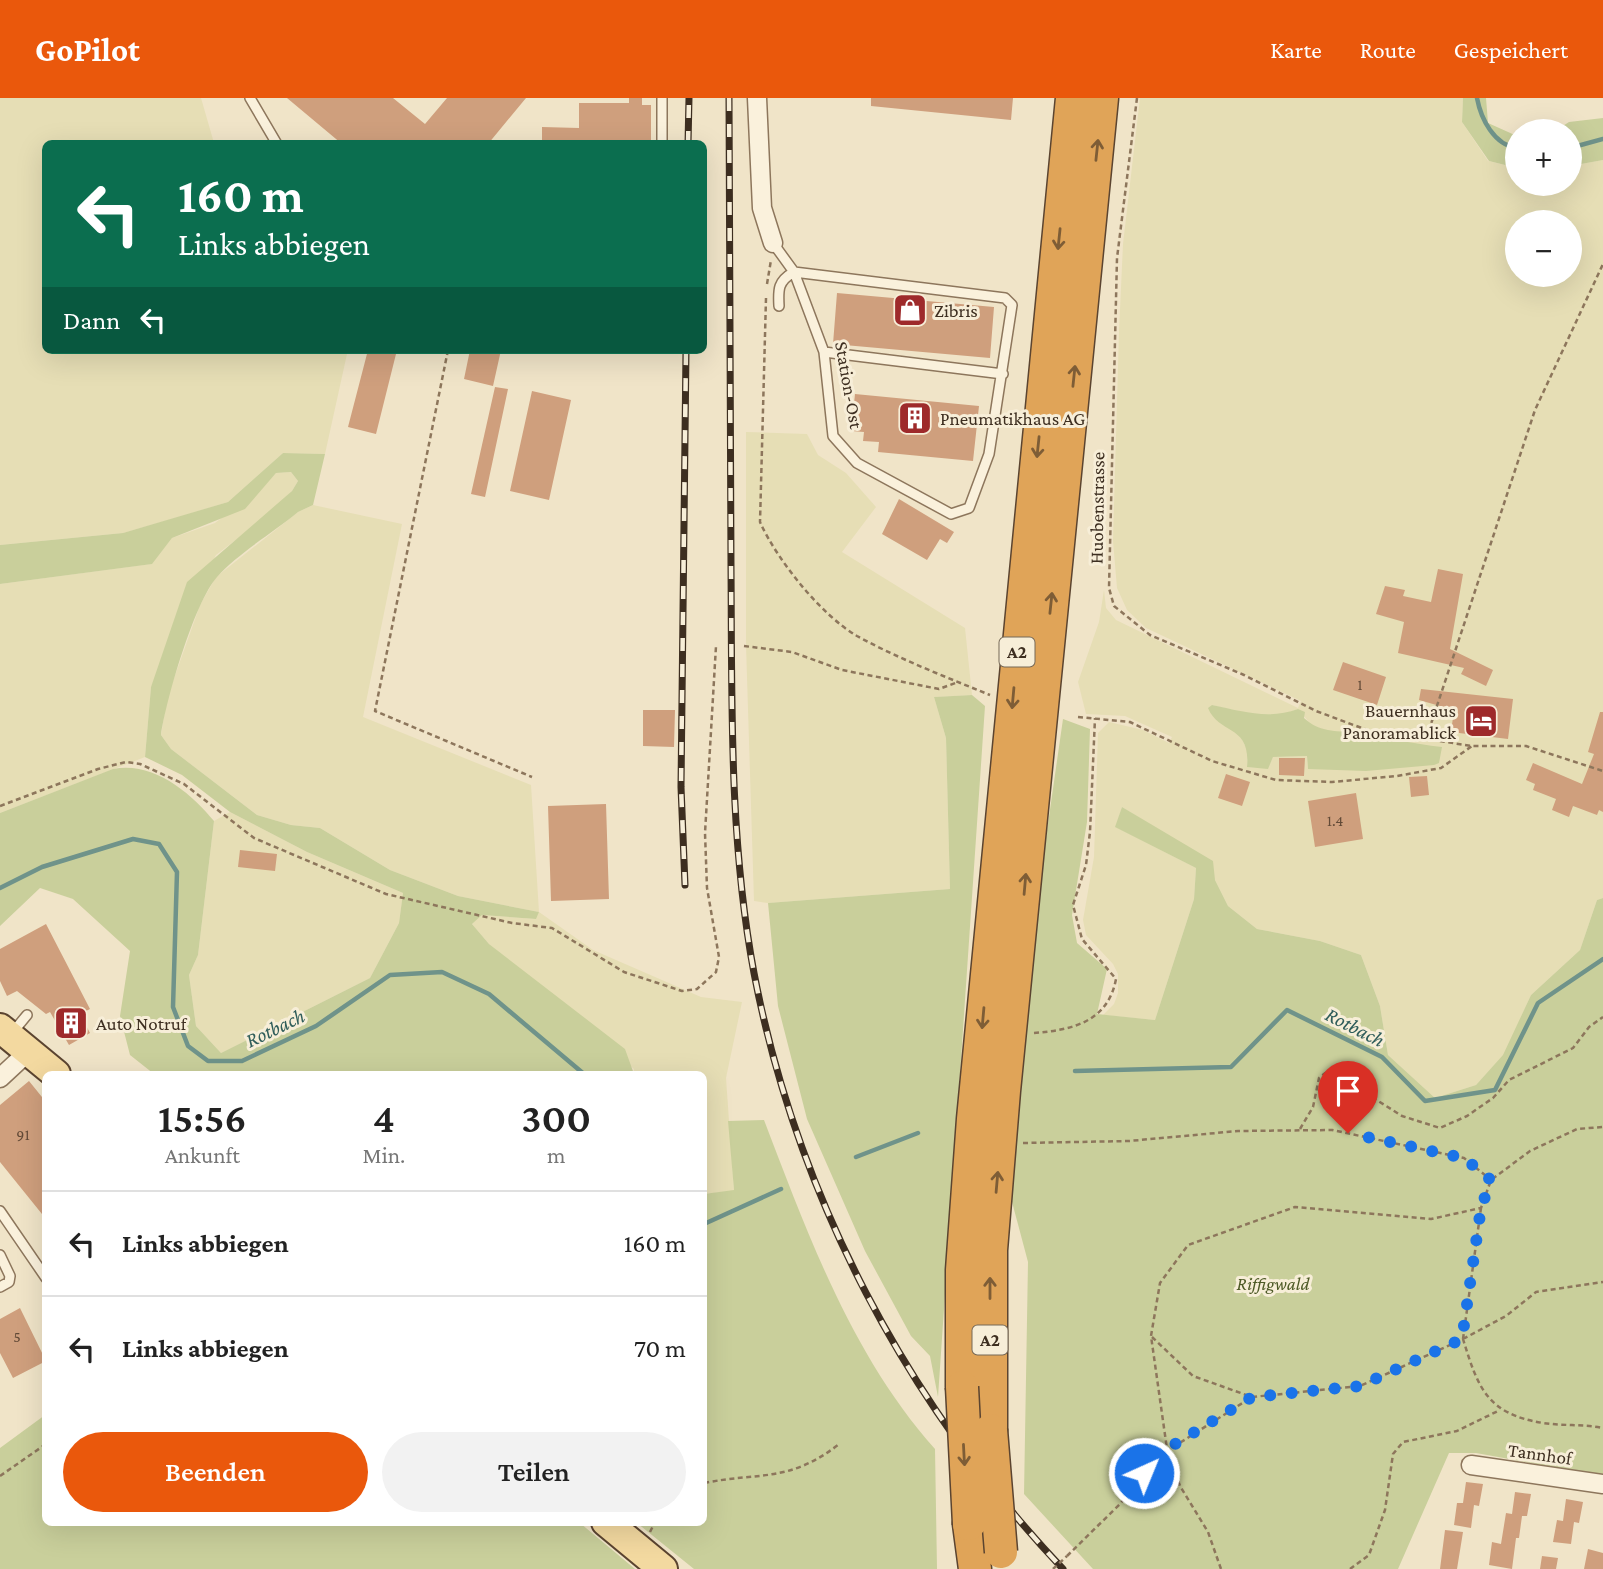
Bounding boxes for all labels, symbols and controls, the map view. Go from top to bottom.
text: GoPilot [35,31,140,68]
text: Karte [1270,36,1322,63]
text: Route [1360,36,1416,63]
text: Gespeichert [1454,36,1568,63]
map controls [1505,119,1582,287]
button: + [1505,119,1582,196]
one-way arrow [1091,139,1104,162]
icon: left [63,168,154,259]
text: 160 m [178,168,304,223]
button: − [1505,210,1582,287]
text: Links abbiegen [178,226,370,262]
one-way arrow [1052,227,1065,250]
shop icon: Zibris [891,291,929,329]
place label: Zibris [934,300,978,321]
icon: left [134,301,172,339]
text: Dann [63,306,120,335]
street label: Station-Ost [831,340,867,431]
one-way arrow [1068,366,1081,388]
building icon: Pneumatikhaus AG [896,399,934,437]
place label: Pneumatikhaus AG [940,408,1085,429]
one-way arrow [1031,436,1044,458]
street label: Huobenstrasse [1086,452,1108,564]
one-way arrow [1045,592,1058,615]
road number: A2 [1000,638,1034,666]
house number: 1 [1357,676,1363,693]
one-way arrow [1006,686,1019,709]
place label: Bauernhaus Panoramablick [1342,700,1457,743]
hotel icon: Bauernhaus Panoramablick [1462,702,1500,740]
house number: 1.4 [1327,812,1343,829]
one-way arrow [1019,874,1032,896]
water label: Rotbach [1321,1002,1389,1052]
water label: Rotbach [241,1003,309,1053]
building icon: Auto Notruf [52,1004,90,1042]
one-way arrow [976,1006,989,1029]
place label: Auto Notruf [96,1013,188,1034]
pin [1318,1061,1378,1133]
icon: arrive [1329,1072,1367,1110]
text: 15:56 [158,1094,247,1141]
text: 4 [373,1094,395,1141]
text: 300 [521,1094,591,1141]
house number: 91 [16,1126,30,1143]
text: Ankunft [165,1142,240,1168]
text: Min. [363,1142,405,1168]
text: m [547,1142,565,1168]
one-way arrow [991,1171,1004,1194]
icon: left [63,1225,101,1263]
text: Links abbiegen [122,1229,289,1258]
text: 160 m [624,1229,686,1258]
park label: Riffigwald [1237,1273,1310,1294]
one-way arrow [983,1277,997,1300]
road number: A2 [972,1325,1007,1354]
house number: 5 [13,1328,21,1345]
icon: left [63,1330,101,1368]
text: Links abbiegen [122,1334,289,1363]
text: 70 m [634,1334,686,1363]
button: Beenden [63,1432,368,1512]
button: Teilen [382,1432,686,1512]
position arrow [1107,1436,1181,1510]
street label: Tannhof [1507,1439,1575,1469]
one-way arrow [957,1444,970,1467]

